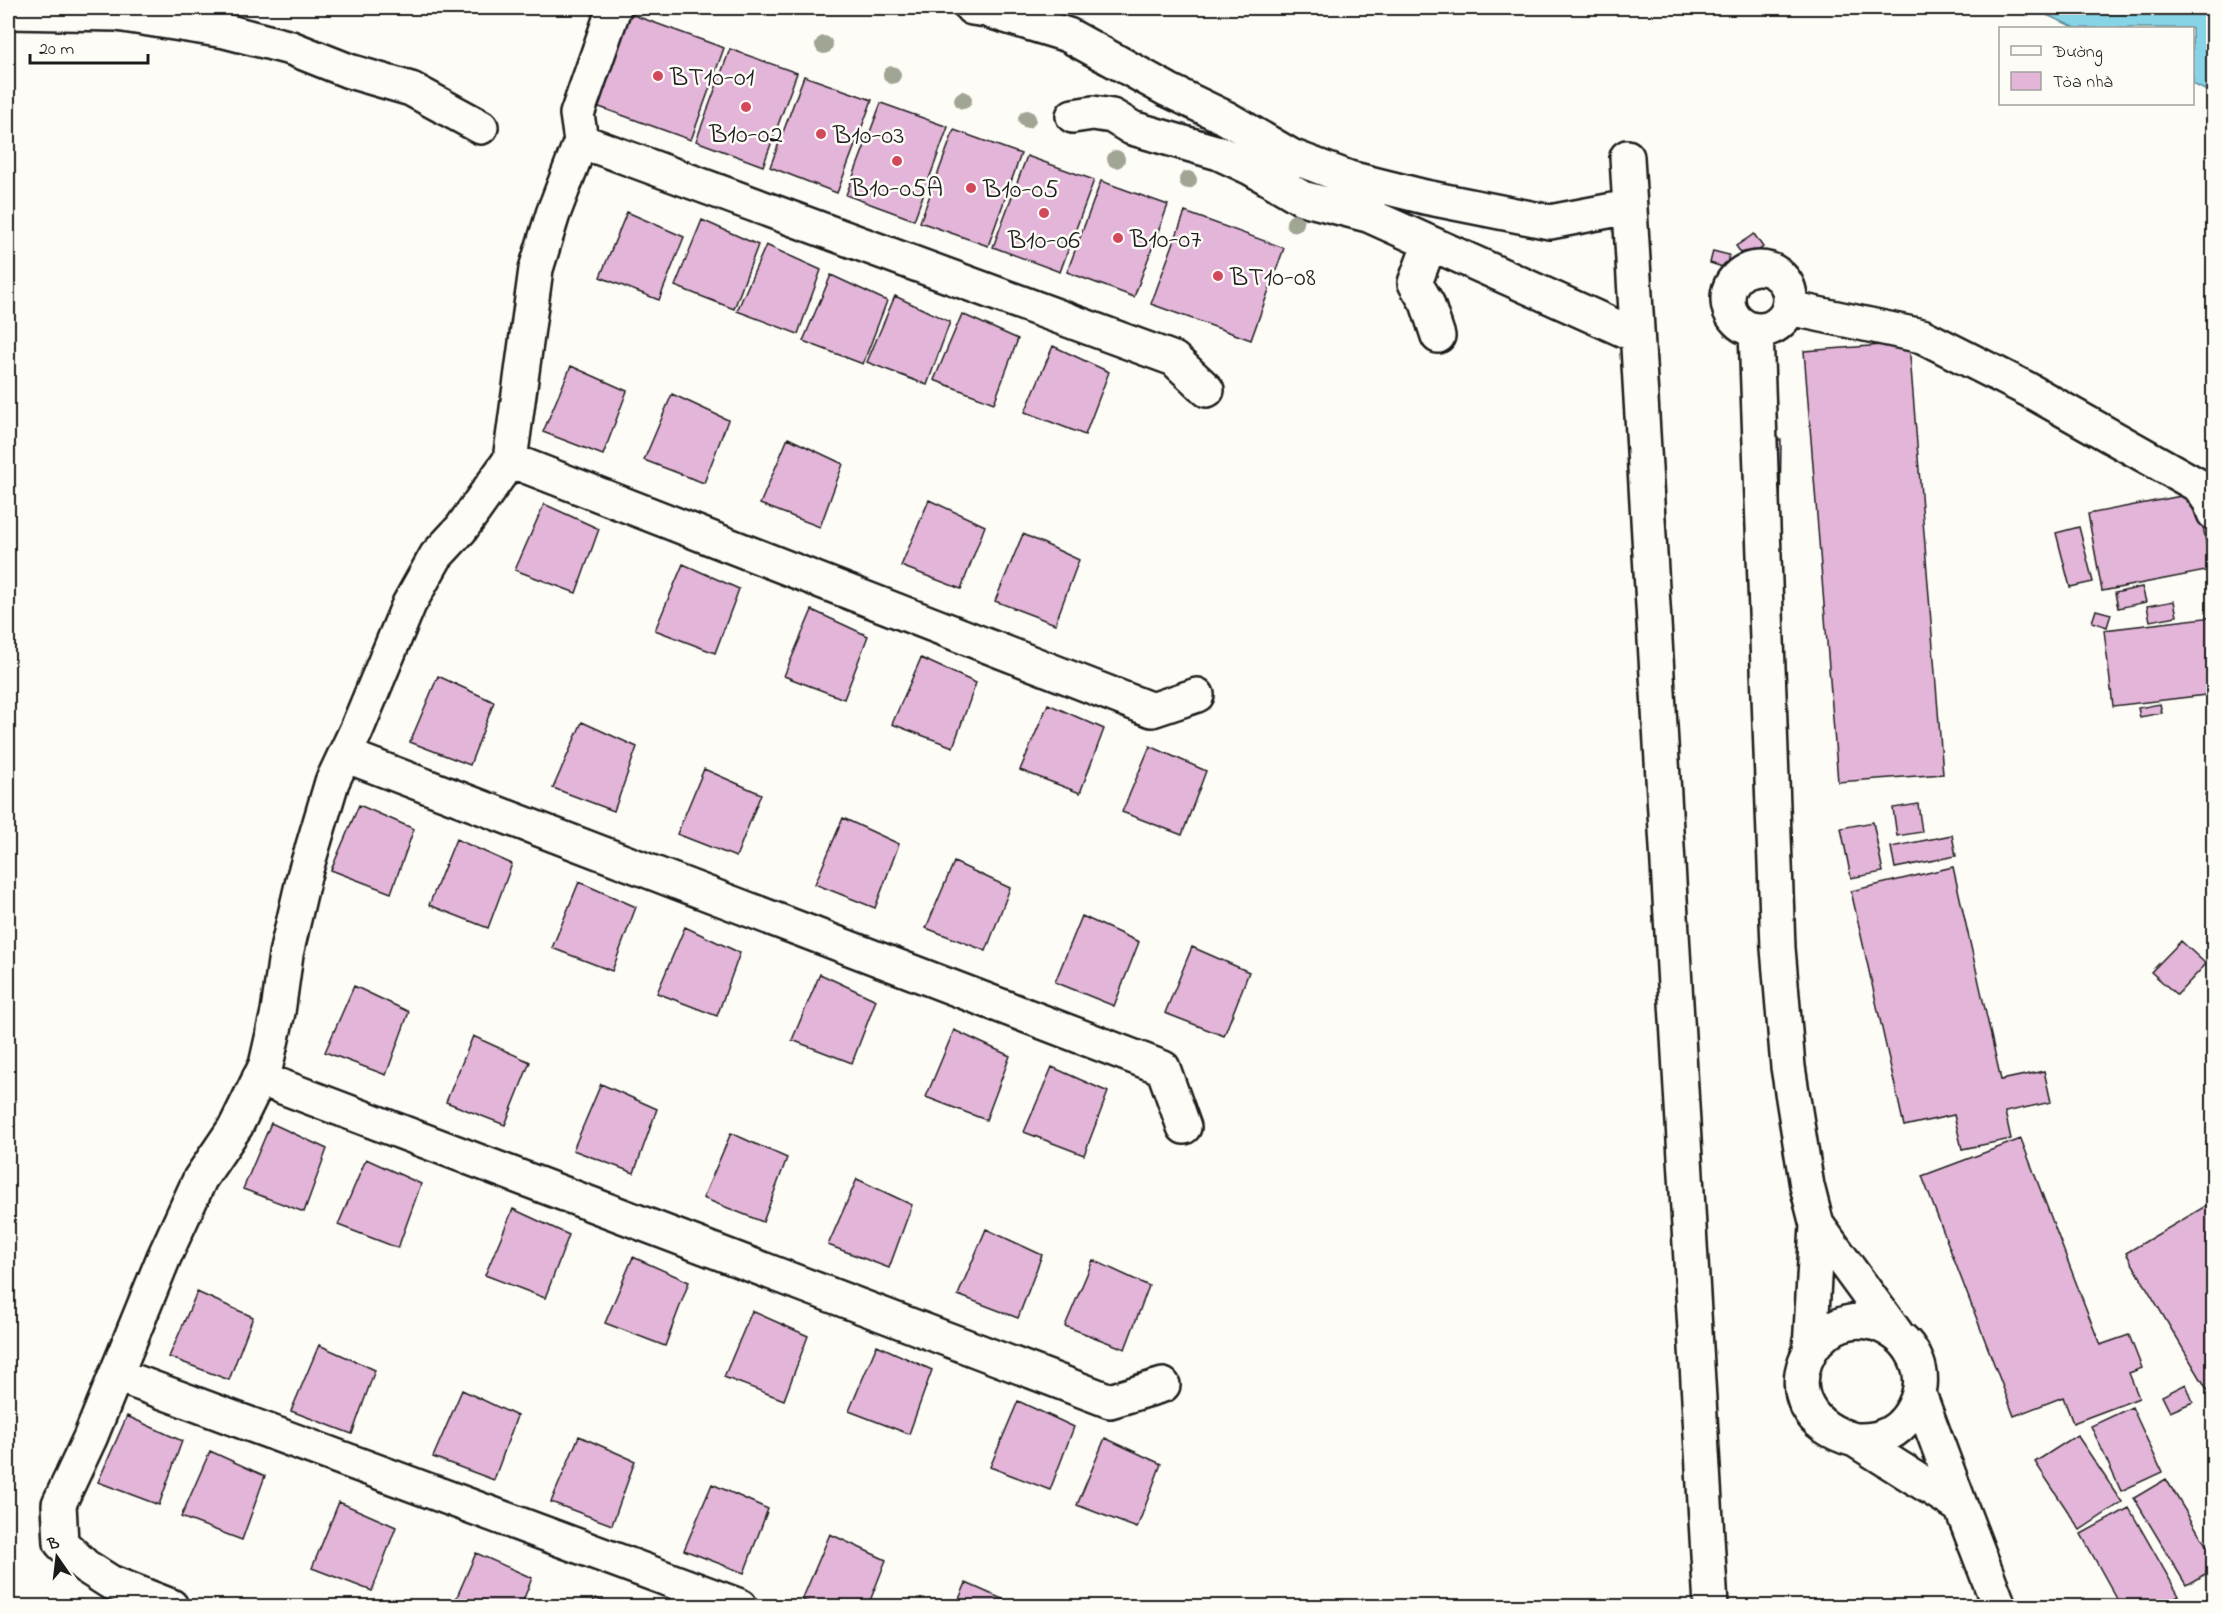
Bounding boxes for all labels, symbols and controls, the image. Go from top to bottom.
scale bar [30,27,148,65]
legend [1999,27,2194,105]
text: 20 m [39,37,74,63]
text: Đường [2052,40,2103,67]
place label: BT10-01 [669,59,754,98]
marker: BT10-01 [651,69,665,83]
text: Tòa nhà [2053,70,2113,96]
marker: B10-02 [739,100,753,114]
place label: B10-02 [708,116,783,155]
place label: B10-03 [832,117,904,156]
marker: B10-03 [814,127,828,141]
marker: B10-05A [890,154,904,168]
place label: B10-05A [850,170,943,209]
place label: B10-05 [982,171,1059,210]
marker: B10-05 [964,181,978,195]
marker: B10-06 [1037,206,1051,220]
place label: B10-07 [1129,221,1201,260]
place label: B10-06 [1007,222,1080,261]
marker: B10-07 [1111,231,1125,245]
place label: BT10-08 [1229,259,1316,298]
marker: BT10-08 [1211,269,1225,283]
north arrow [27,1527,87,1587]
text: B [45,1531,62,1558]

